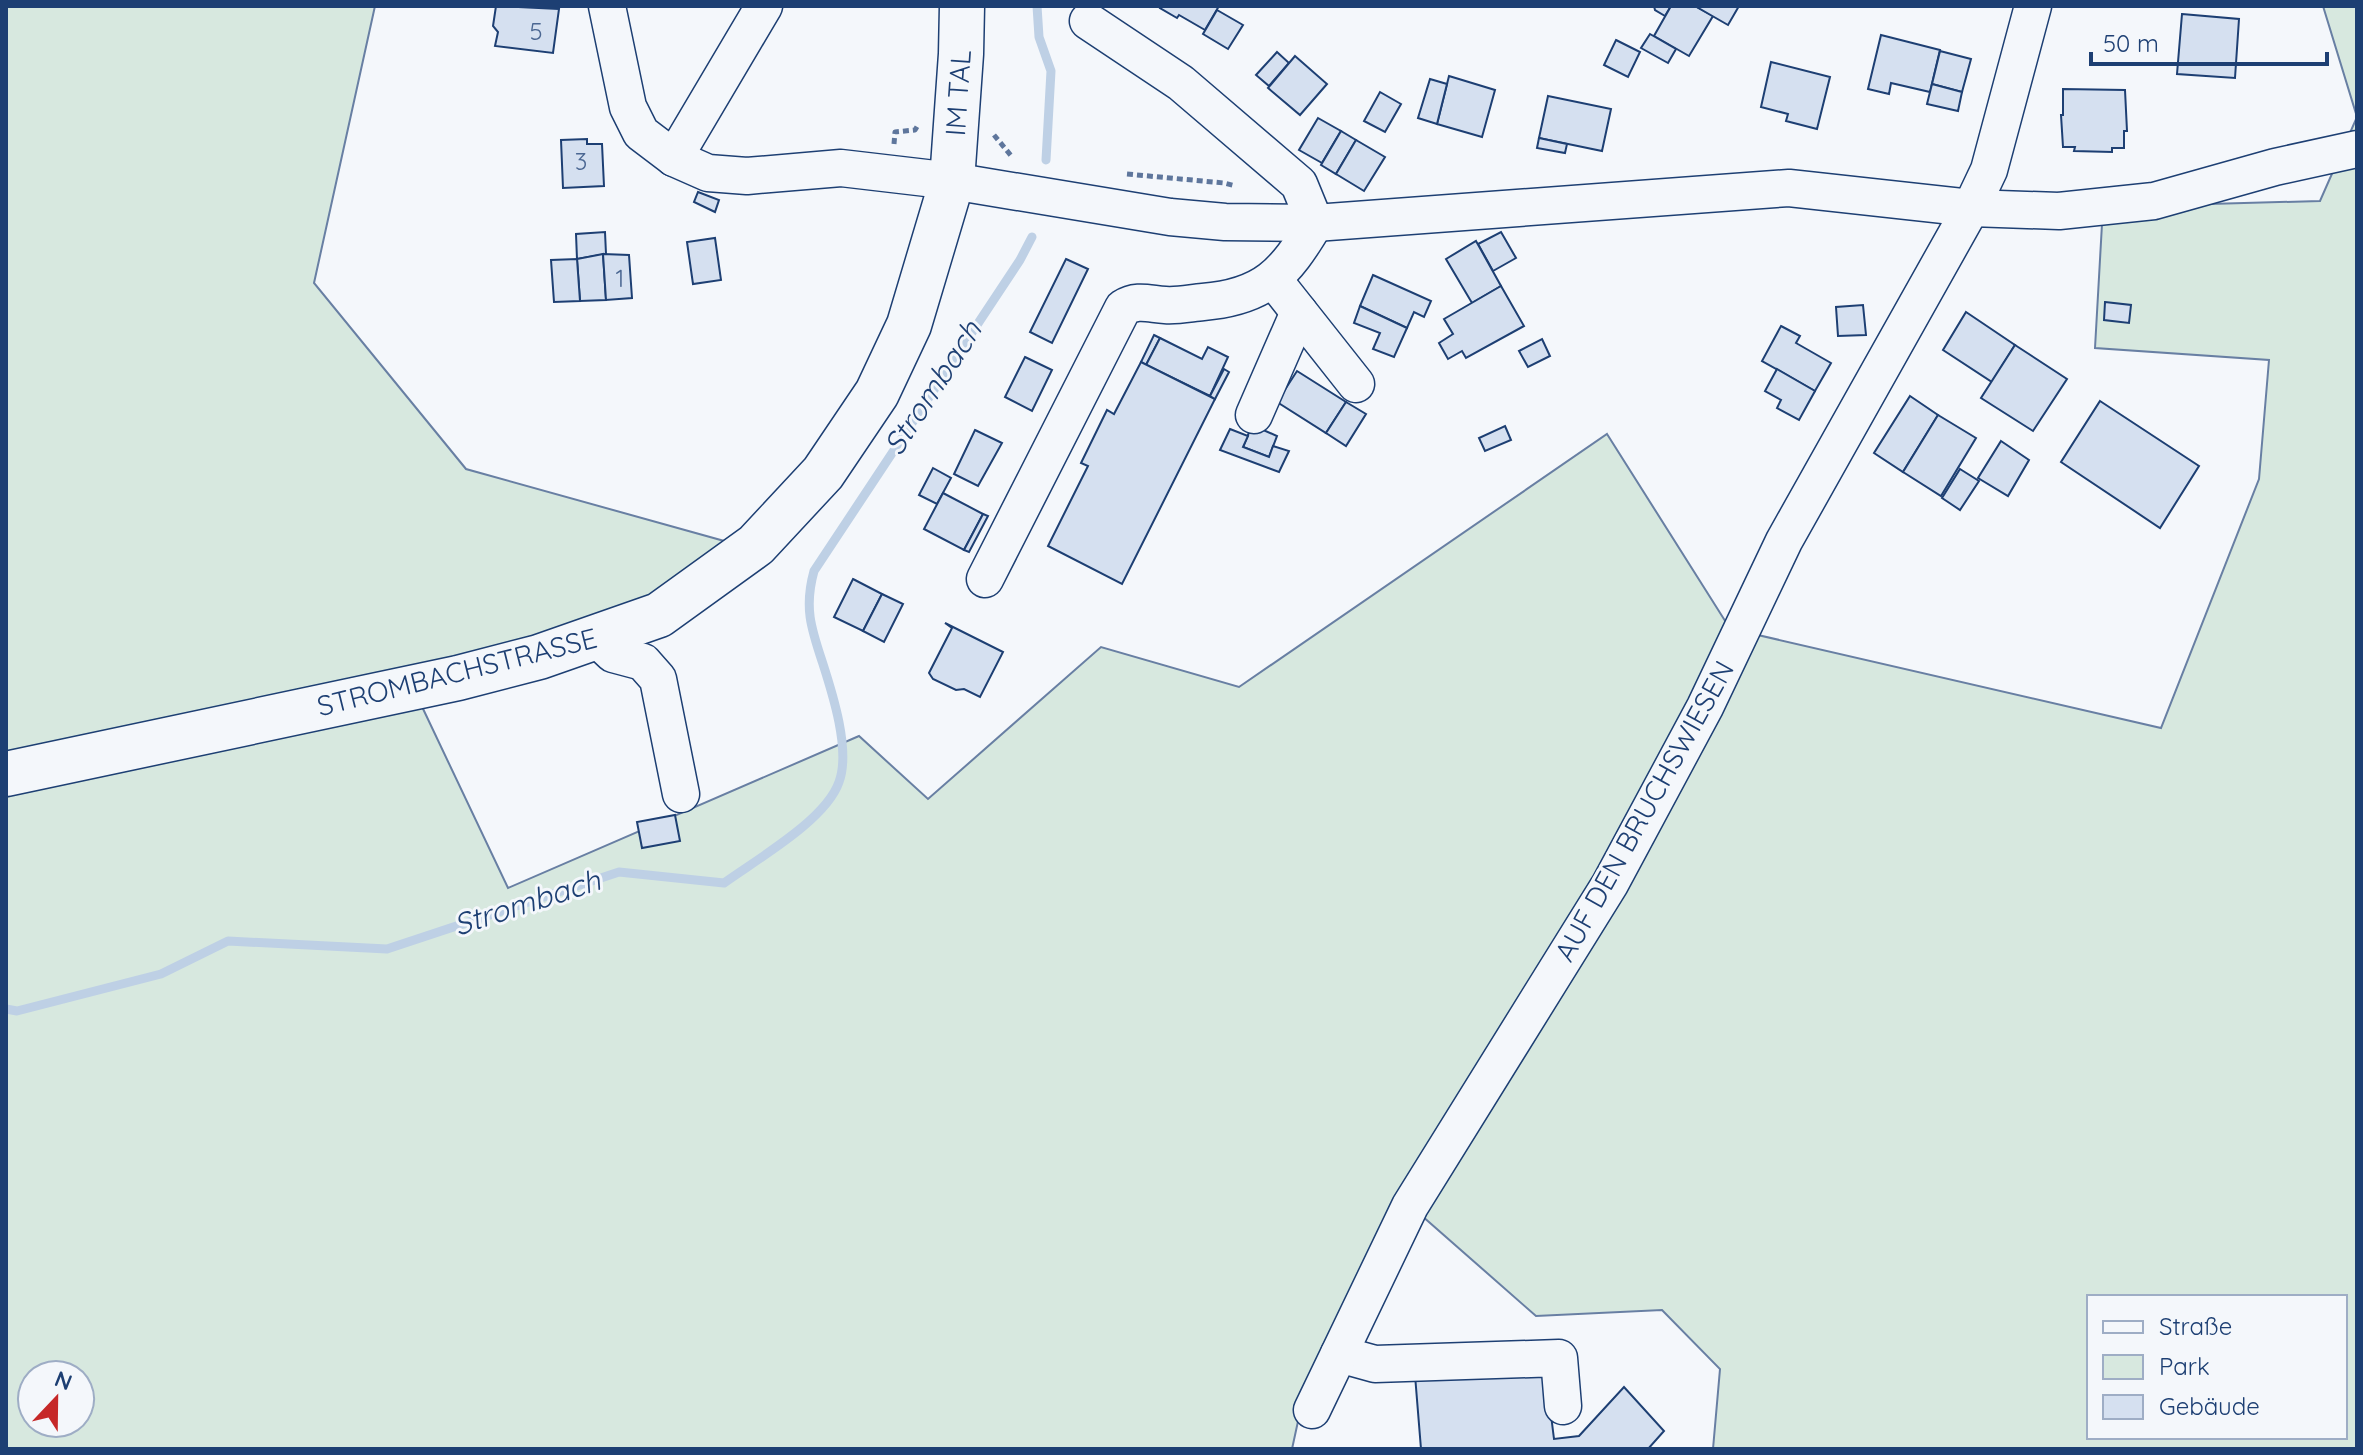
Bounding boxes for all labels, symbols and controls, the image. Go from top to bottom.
house number: 5 [529,16,543,46]
scale bar [2091,16,2327,66]
text: 50 m [2103,28,2159,58]
street label: IM TAL [937,49,978,137]
house number: 3 [575,146,587,176]
house number: 1 [616,263,624,293]
water label: Strombach [875,312,990,462]
street label: STROMBACHSTRASSE [313,620,600,723]
street label: AUF DEN BRUCHSWIESEN [1546,654,1741,967]
water label: Strombach [448,860,606,944]
legend [2087,1295,2347,1439]
text: Straße [2159,1311,2232,1341]
text: Park [2159,1351,2210,1381]
north arrow [16,1359,96,1439]
text: N [51,1364,76,1396]
text: Gebäude [2159,1391,2260,1421]

